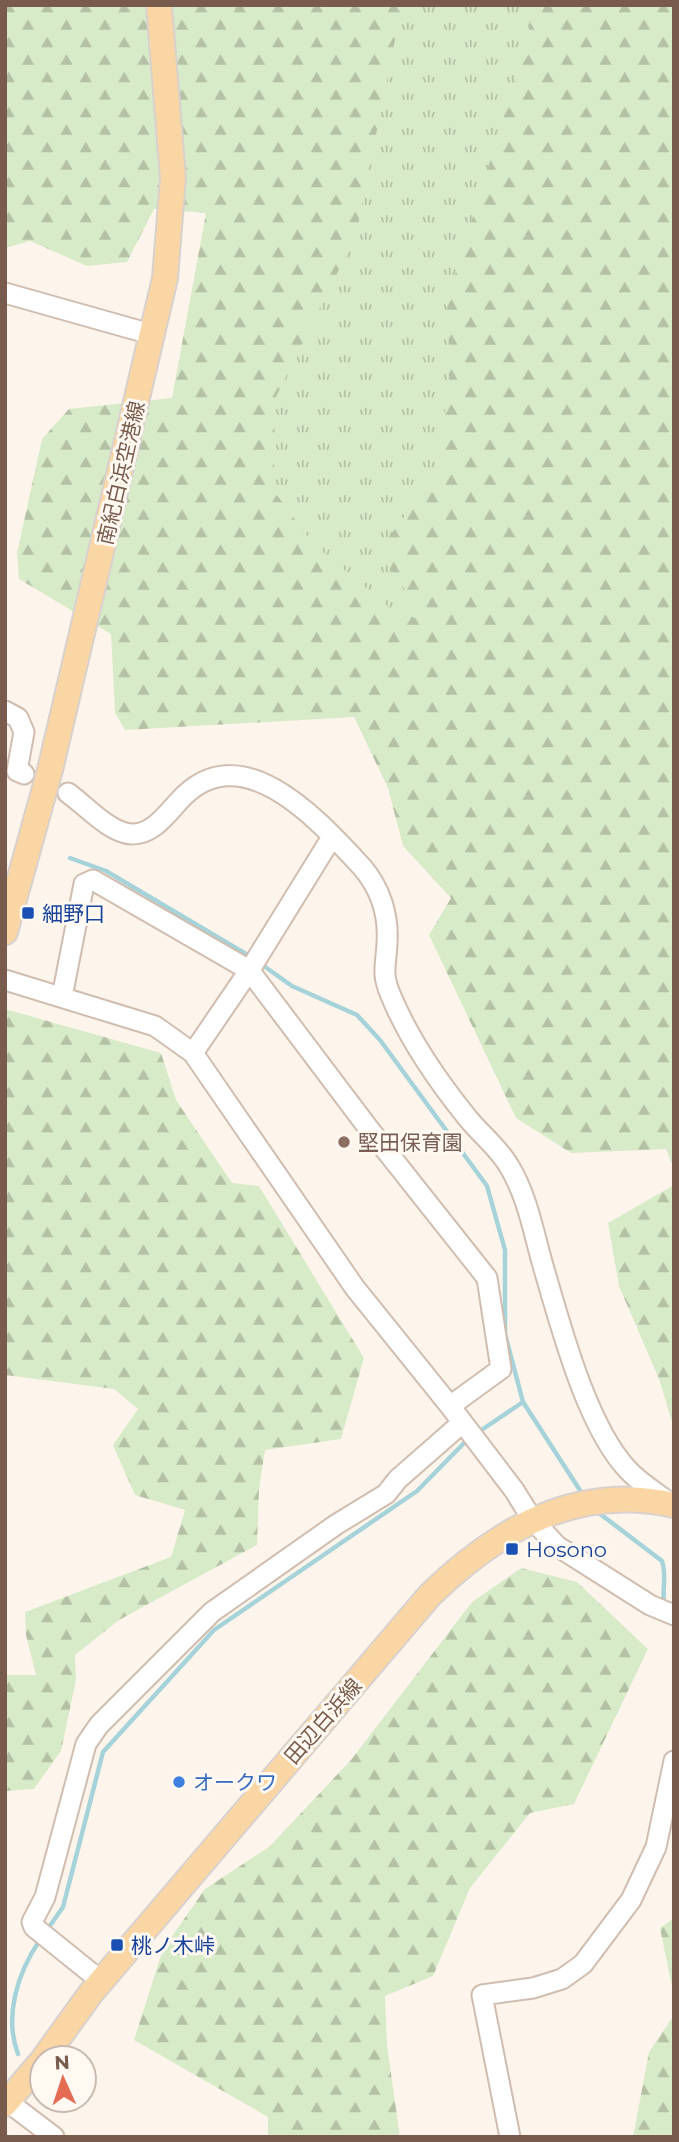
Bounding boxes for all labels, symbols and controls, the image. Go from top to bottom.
street label: 南紀白浜空港線 [92,399,150,547]
place label: 細野口 [42,901,105,926]
marker: 細野口 [20,905,36,921]
place label: 堅田保育園 [358,1130,463,1155]
marker: 堅田保育園 [336,1134,352,1150]
place label: Hosono [526,1537,607,1562]
marker: Hosono [504,1541,520,1557]
street label: 田辺白浜線 [279,1673,367,1769]
place label: オークワ [193,1770,277,1795]
marker: オークワ [171,1774,187,1790]
place label: 桃ノ木峠 [131,1933,215,1958]
marker: 桃ノ木峠 [109,1937,125,1953]
north arrow [28,2044,98,2114]
text: N [54,2051,70,2074]

